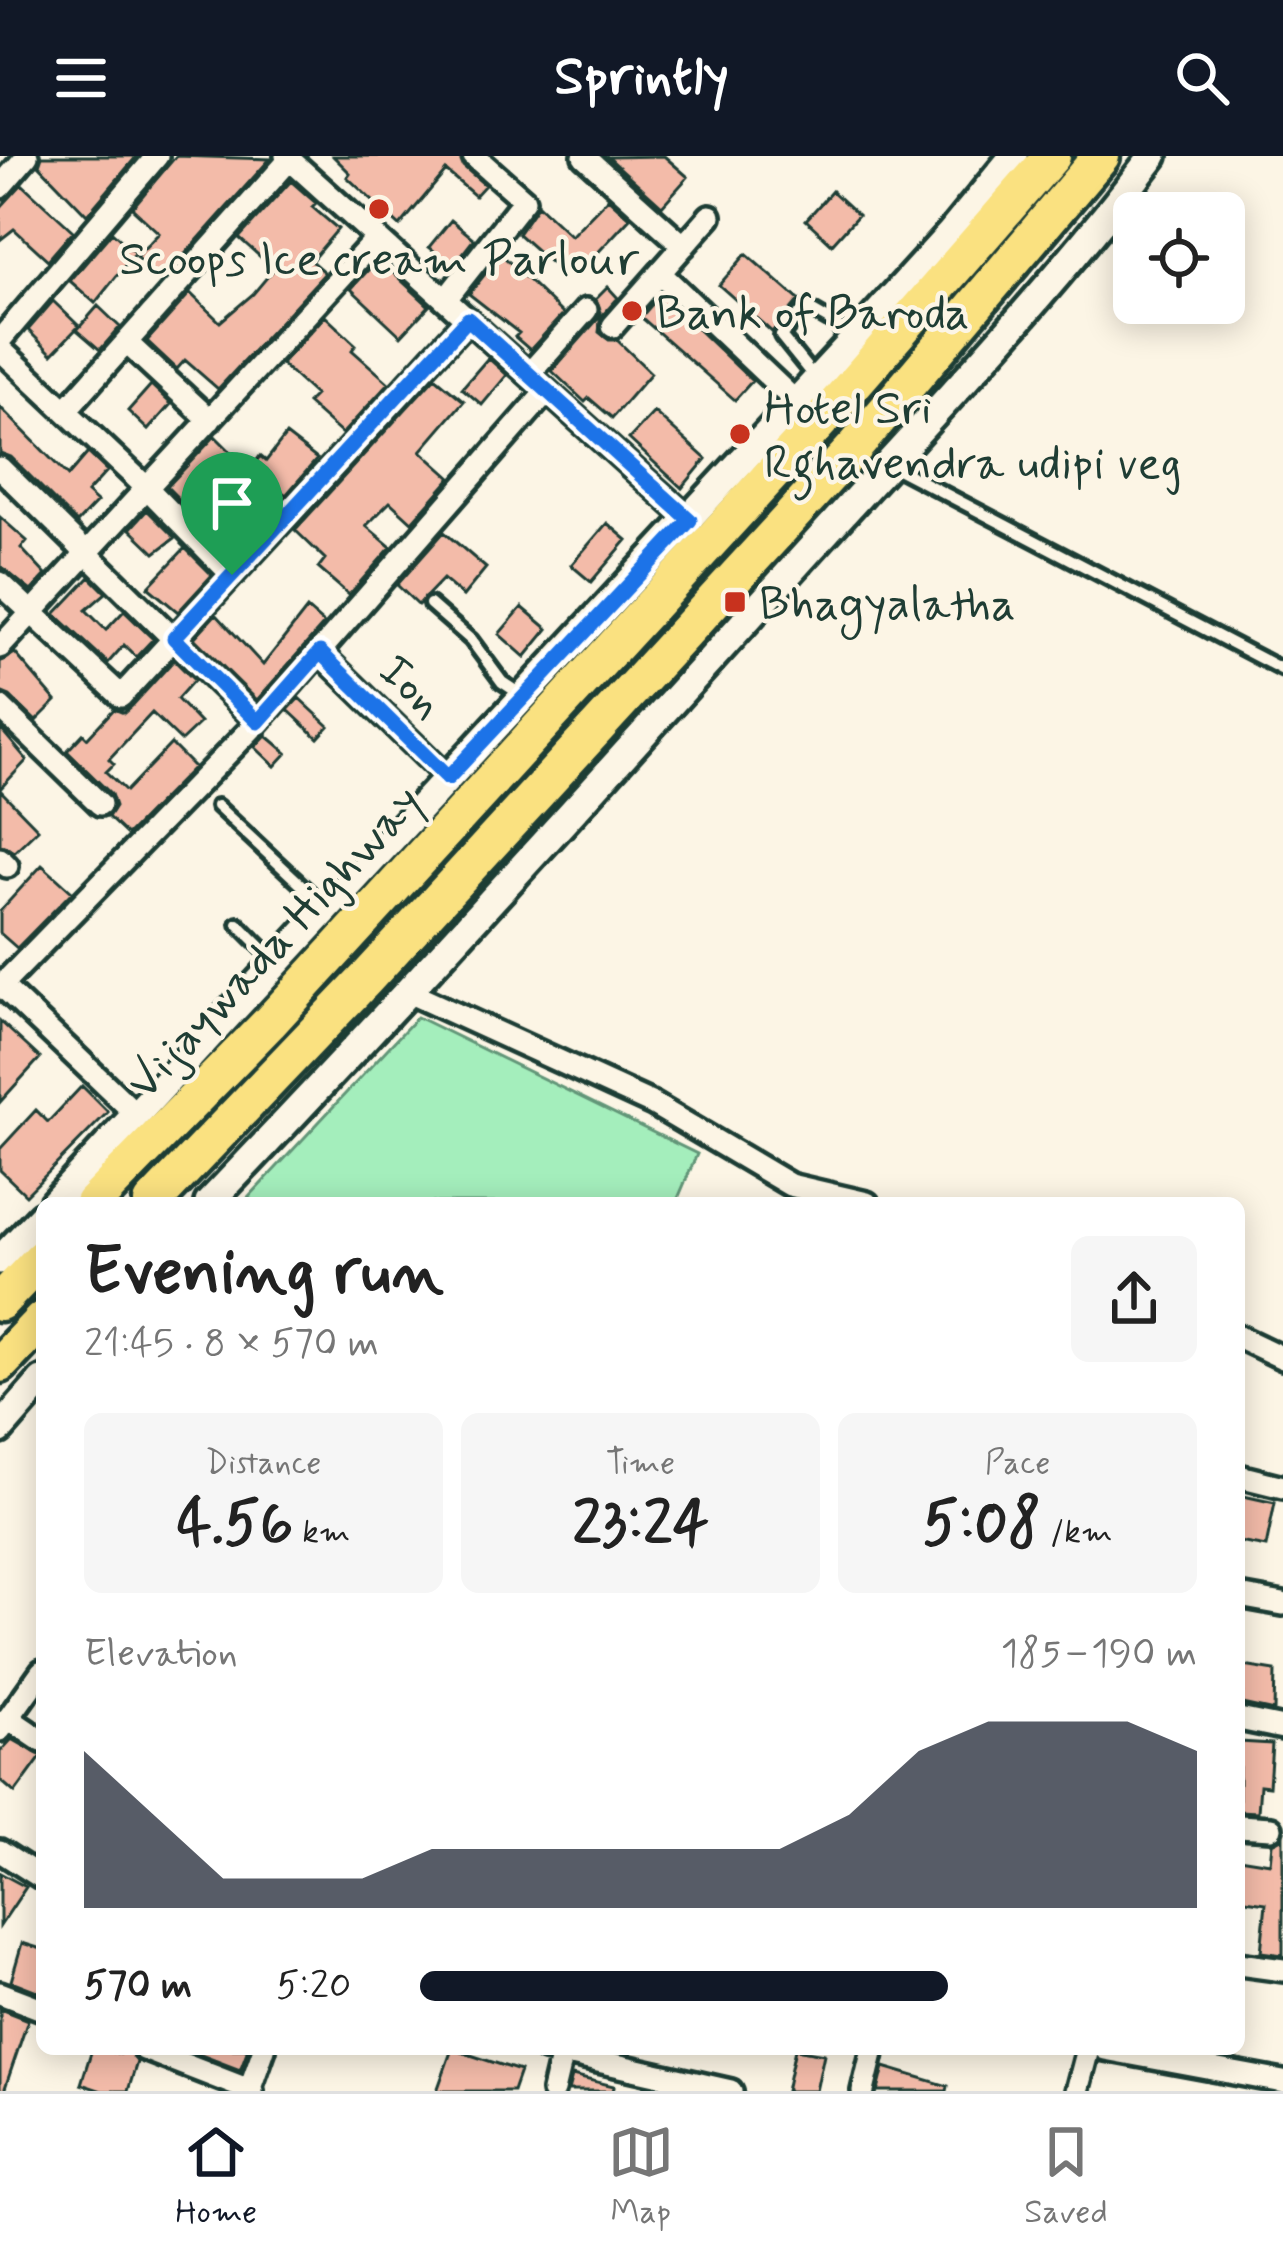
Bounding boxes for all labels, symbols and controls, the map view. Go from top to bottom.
text: Sprintly [554,43,729,114]
icon: menu [48,45,114,111]
icon: search [1169,45,1235,111]
map controls [1113,192,1245,324]
button: locate [1113,192,1245,324]
marker: Scoops Ice cream Parlour [366,196,392,222]
place label: Scoops Ice cream Parlour [119,229,640,292]
place label: Bank of Baroda [656,283,969,346]
marker: Bank of Baroda [619,298,645,324]
place label: Hotel Sri Rghavendra udipi veg [764,378,1182,501]
marker: Hotel Sri Rghavendra udipi veg [727,421,753,447]
pin [181,452,283,575]
icon: arrive [199,470,265,536]
place label: Bhagyalatha [759,574,1016,640]
marker: Bhagyalatha [722,589,748,615]
street label: Ion [364,641,457,734]
street label: Vijaywada Highway [113,773,438,1114]
text: Evening run [84,1231,444,1317]
button: share [1071,1236,1197,1362]
text: 21:45 · 8 × 570 m [84,1319,379,1370]
text: Distance [206,1442,322,1486]
text: Time [606,1442,675,1486]
text: Pace [985,1442,1050,1486]
text: 4.56 [177,1486,293,1565]
text: 23:24 [572,1486,709,1565]
text: 5:08 [923,1486,1041,1565]
text: km [293,1511,350,1555]
text: /km [1041,1511,1112,1555]
text: Elevation [84,1629,238,1680]
text: 185–190 m [1001,1629,1197,1680]
text: 570 m [84,1961,192,2012]
text: 5:20 [276,1961,351,2012]
tab: Home [175,2119,257,2235]
tab: Map [608,2119,674,2235]
tab: Saved [1024,2119,1108,2235]

